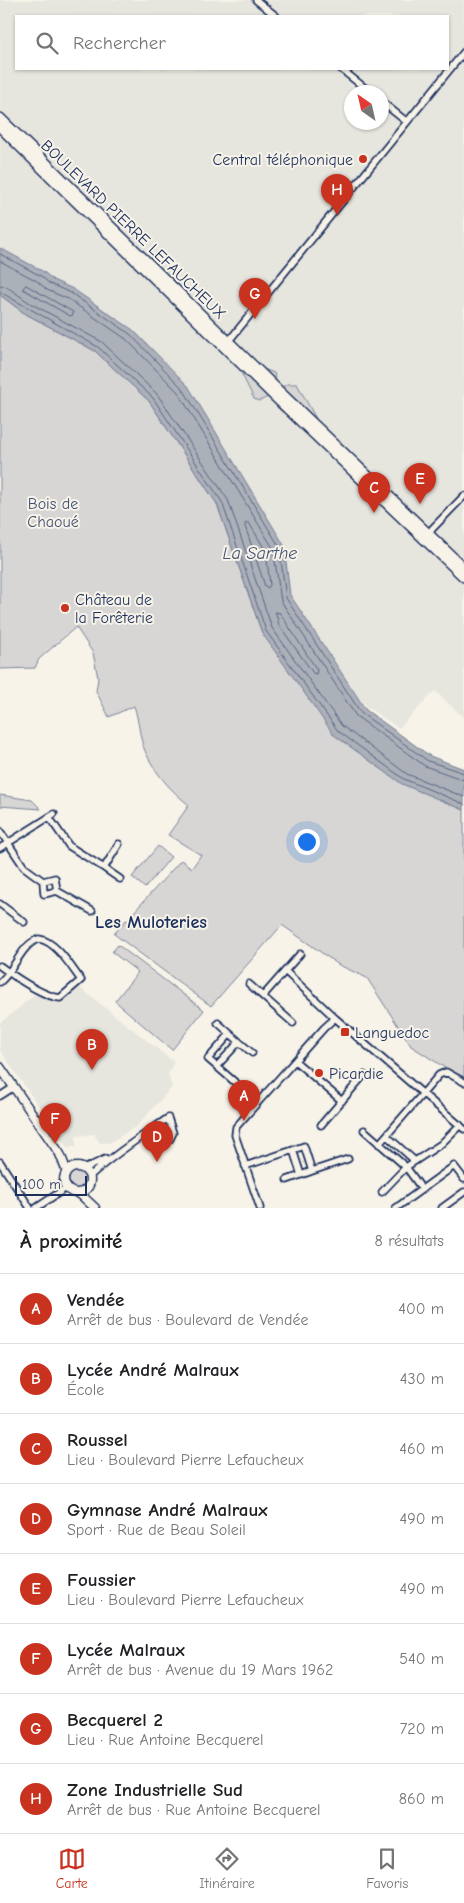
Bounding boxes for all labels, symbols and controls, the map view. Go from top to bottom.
search box [15,15,449,70]
icon: search [33,29,61,57]
text: Rechercher [73,32,166,54]
north arrow [344,85,389,130]
street label: BOULEVARD PIERRE LEFAUCHEUX [37,136,229,323]
place label: Central téléphonique [212,151,353,169]
marker: Central téléphonique [357,153,369,165]
pin: H [321,174,353,215]
pin: G [239,278,271,319]
pin: E [404,463,436,504]
pin: C [358,472,390,513]
park label: Bois de Chaoué [27,495,79,531]
water label: La Sarthe [223,543,297,564]
place label: Château de la Forêterie [75,591,153,627]
marker: Château de la Forêterie [59,602,71,614]
your location [294,829,320,855]
district label: Les Muloteries [95,912,207,933]
place label: Languedoc [355,1024,429,1042]
marker: Languedoc [339,1026,351,1038]
pin: B [76,1029,108,1070]
place label: Picardie [329,1065,384,1083]
marker: Picardie [313,1067,325,1079]
pin: A [228,1080,260,1121]
pin: F [39,1103,71,1144]
pin: D [141,1121,173,1162]
scale bar [15,1173,88,1196]
text: 100 m [22,1176,61,1193]
text: À proximité [20,1229,122,1253]
text: 8 résultats [375,1232,444,1250]
text: Vendée [67,1289,124,1311]
text: A [32,1300,40,1318]
text: 400 m [398,1300,444,1318]
text: Arrêt de bus · Boulevard de Vendée [67,1311,308,1329]
text: Lycée André Malraux [67,1359,239,1381]
text: B [31,1370,41,1388]
text: 430 m [400,1370,444,1388]
text: École [67,1381,104,1399]
text: Roussel [67,1429,128,1451]
text: C [31,1440,41,1458]
text: 460 m [399,1440,444,1458]
text: Lieu · Boulevard Pierre Lefaucheux [67,1451,304,1469]
text: Gymnase André Malraux [67,1499,268,1521]
text: D [31,1510,41,1528]
text: 490 m [399,1510,444,1528]
text: Sport · Rue de Beau Soleil [67,1521,246,1539]
text: Foussier [67,1569,135,1591]
text: E [31,1580,41,1598]
text: 490 m [399,1580,444,1598]
text: Lieu · Boulevard Pierre Lefaucheux [67,1591,304,1609]
text: Lycée Malraux [67,1639,185,1661]
text: F [31,1650,41,1668]
text: 540 m [399,1650,444,1668]
text: Arrêt de bus · Avenue du 19 Mars 1962 [67,1661,333,1679]
text: Becquerel 2 [67,1709,163,1731]
text: G [30,1720,42,1738]
text: 720 m [400,1720,444,1738]
text: Lieu · Rue Antoine Becquerel [67,1731,264,1749]
text: Zone Industrielle Sud [67,1779,243,1801]
text: H [30,1790,42,1808]
text: 860 m [399,1790,444,1808]
text: Arrêt de bus · Rue Antoine Becquerel [67,1801,321,1819]
tab: Carte [56,1845,88,1892]
tab: Itinéraire [199,1845,255,1892]
tab: Favoris [366,1845,408,1892]

